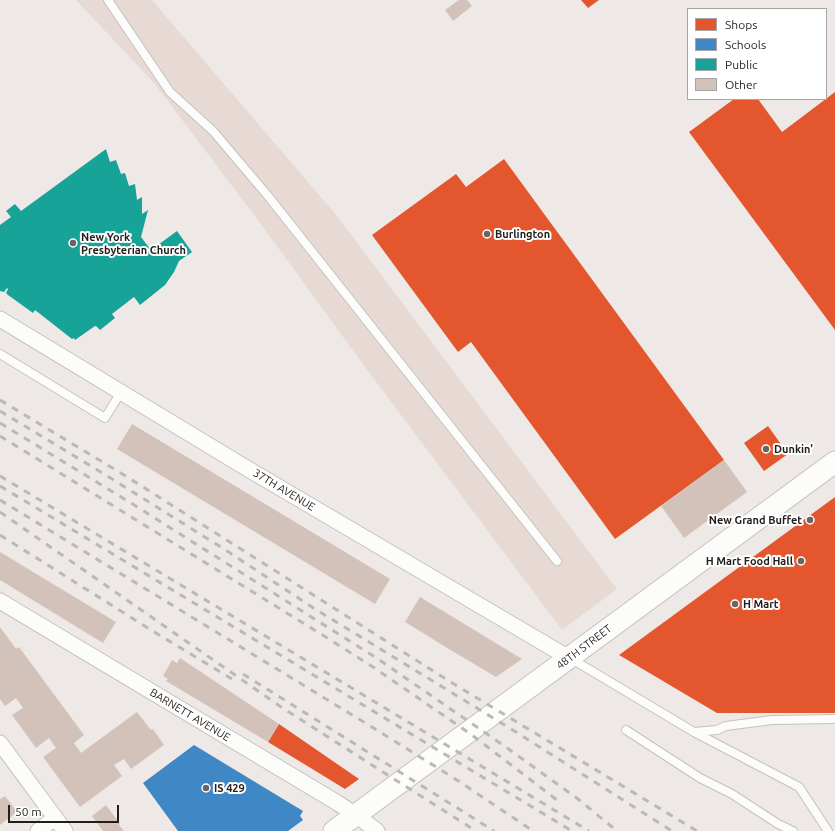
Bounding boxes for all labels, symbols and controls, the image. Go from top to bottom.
legend [687,8,827,100]
text: Shops [725,18,757,31]
text: Schools [725,38,766,51]
text: Public [725,58,758,71]
text: Other [725,78,757,91]
place label: Burlington [495,227,550,241]
marker: Burlington [482,229,492,239]
place label: New York Presbyterian Church [81,230,186,256]
marker: New York Presbyterian Church [68,238,78,248]
place label: Dunkin' [774,442,813,456]
marker: Dunkin' [761,444,771,454]
street label: 37TH AVENUE [251,466,317,514]
place label: New Grand Buffet [709,513,802,527]
marker: New Grand Buffet [805,515,815,525]
place label: H Mart Food Hall [706,554,793,568]
marker: H Mart Food Hall [796,556,806,566]
place label: H Mart [743,597,779,611]
marker: H Mart [730,599,740,609]
street label: 48TH STREET [554,622,614,672]
street label: BARNETT AVENUE [147,686,233,744]
place label: IS 429 [214,781,245,795]
marker: IS 429 [201,783,211,793]
scale bar [10,797,121,823]
text: 50 m [15,805,42,818]

